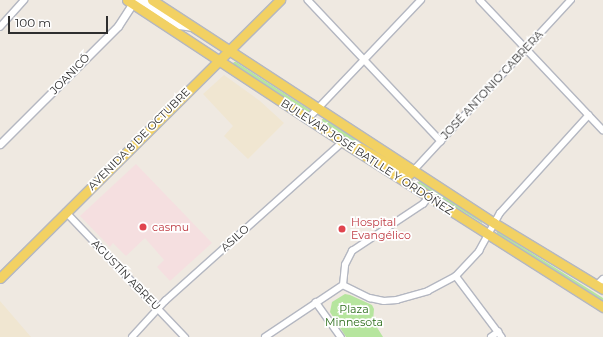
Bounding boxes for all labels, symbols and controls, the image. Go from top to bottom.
scale bar [10,8,110,34]
text: 100 m [15,15,51,30]
street label: JOSÉ ANTONIO CABRERA [438,28,546,142]
street label: JOANICÓ [47,51,93,97]
street label: AVENIDA 8 DE OCTUBRE [85,85,193,193]
street label: BULEVAR JOSÉ BATLLE Y ORDÓÑEZ [278,96,456,218]
place label: Hospital Evangélico [351,216,411,242]
place label: casmu [152,220,189,234]
marker: casmu [137,221,149,233]
street label: ASILO [218,222,252,254]
marker: Hospital Evangélico [336,223,348,235]
street label: AGUSTÍN ABREU [89,237,163,313]
park label: Plaza Minnesota [325,303,383,329]

